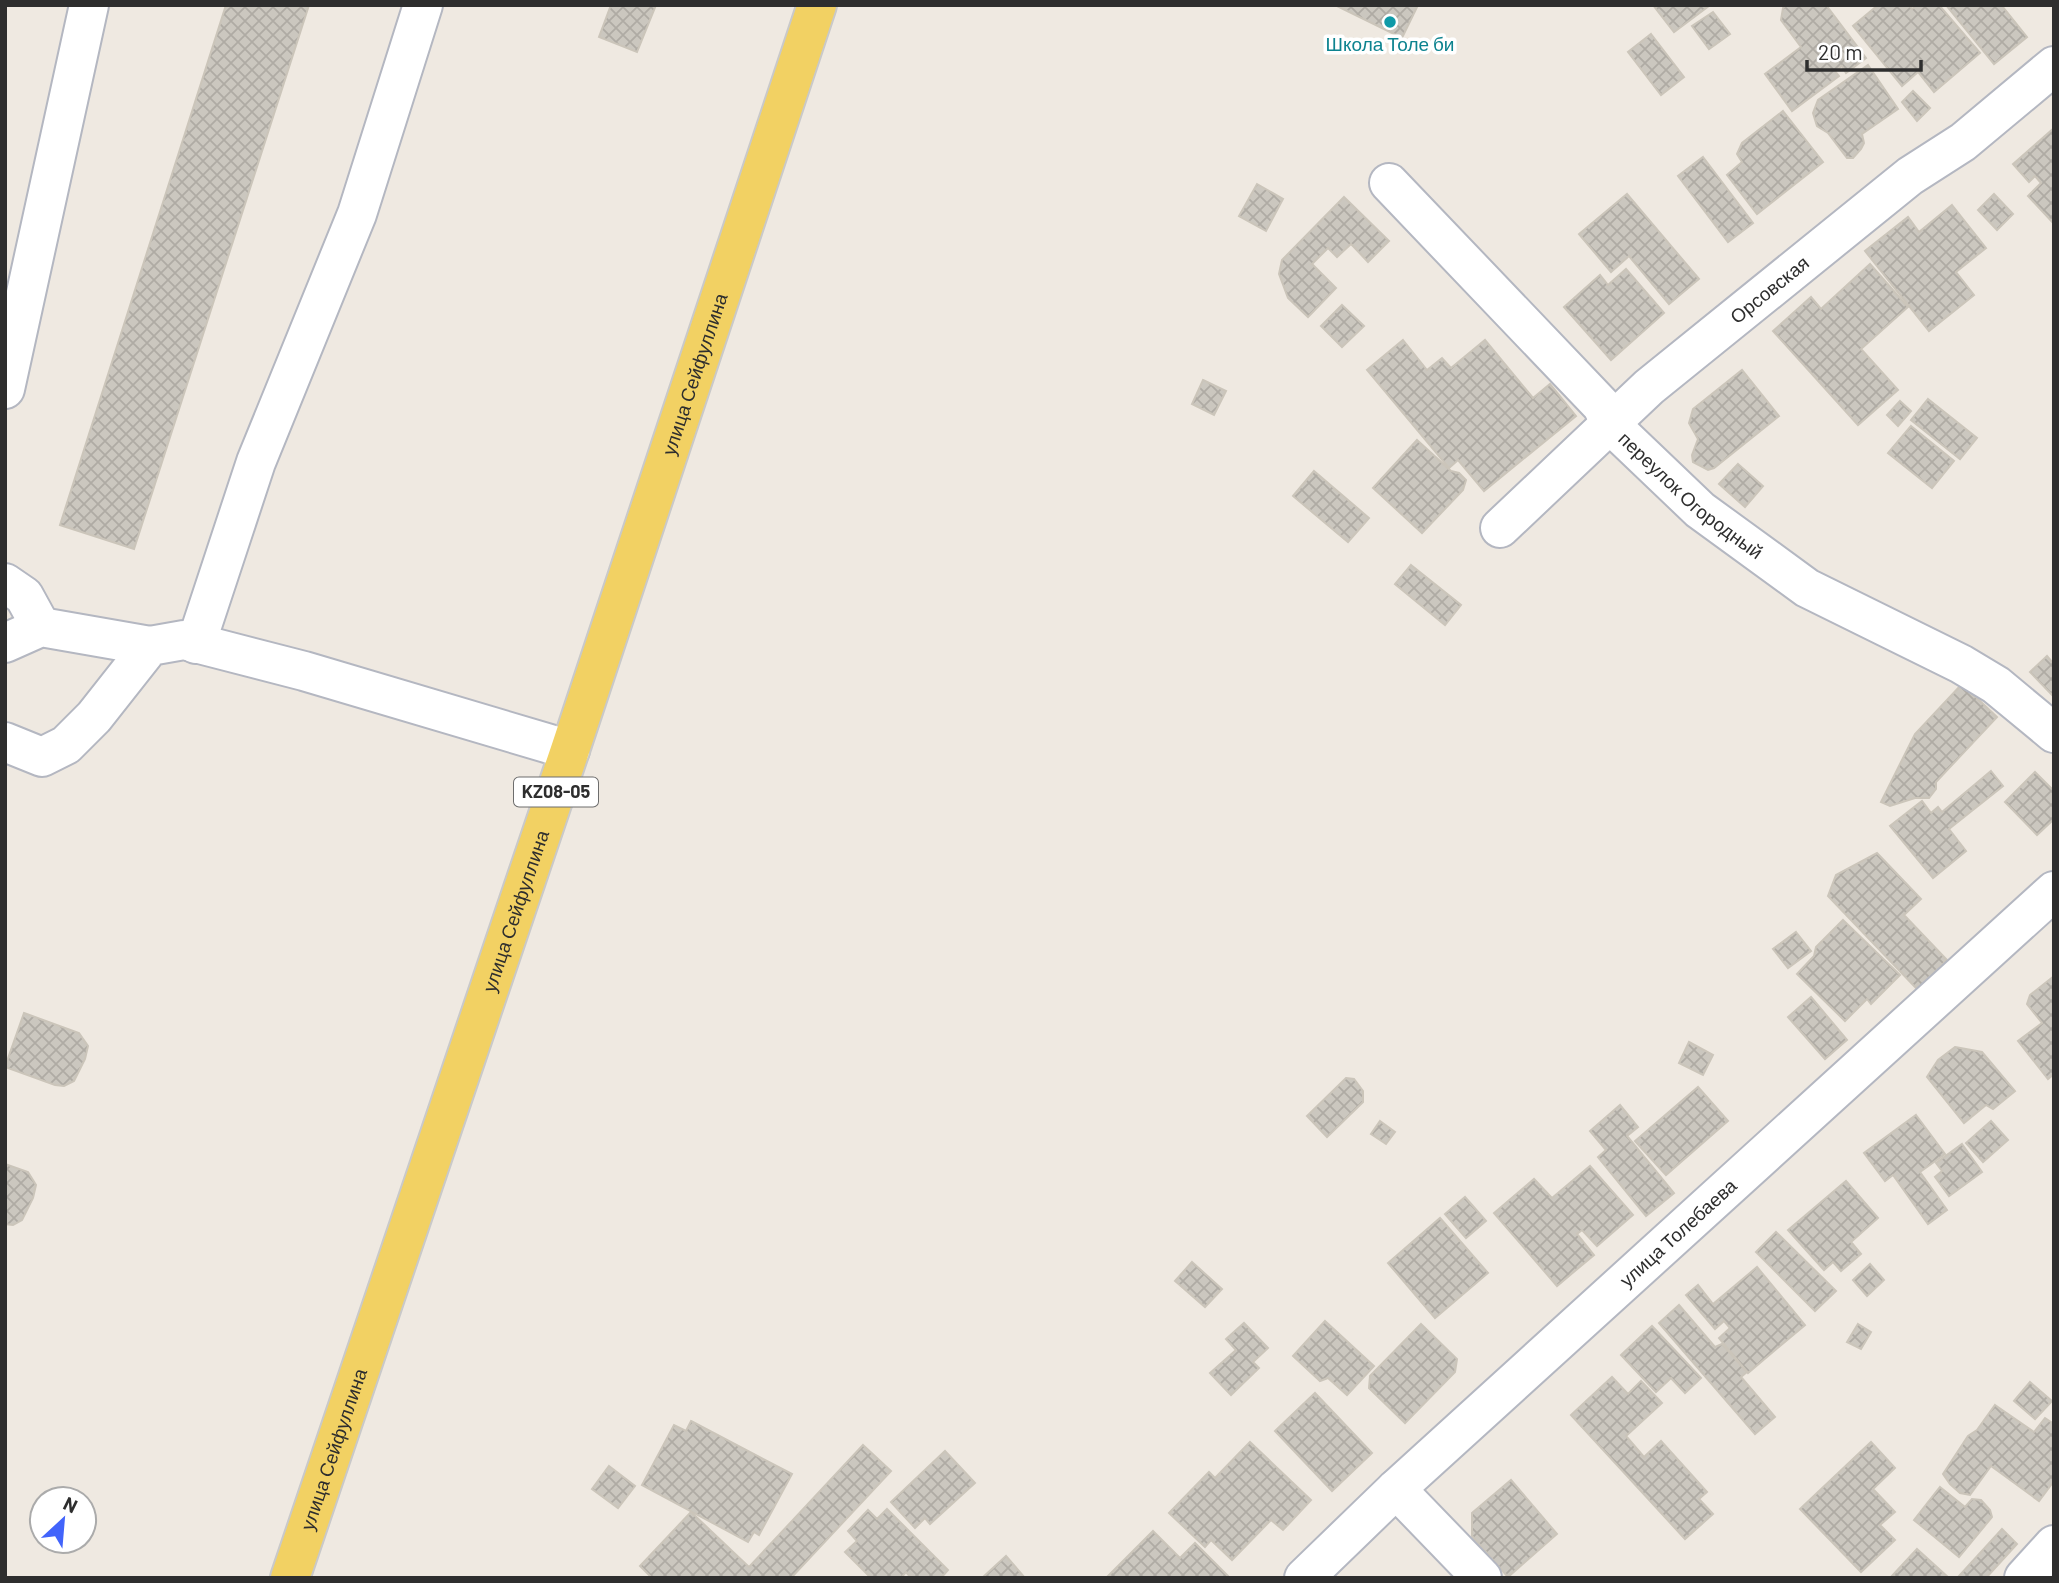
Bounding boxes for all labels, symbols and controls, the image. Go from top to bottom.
marker: Школа Толе би [1382,14,1398,30]
scale bar [1807,28,1921,72]
place label: Школа Толе би [1326,32,1454,55]
text: 20 m [1818,39,1863,64]
street label: Орсовская [1725,251,1813,328]
street label: улица Сейфуллина [657,290,732,458]
street label: переулок Огородный [1614,427,1768,563]
road number: KZ08-05 [514,778,598,806]
street label: улица Сейфуллина [477,827,553,995]
street label: улица Толебаева [1614,1173,1741,1291]
street label: улица Сейфуллина [295,1365,371,1533]
north arrow [28,1485,98,1555]
text: N [60,1491,81,1517]

